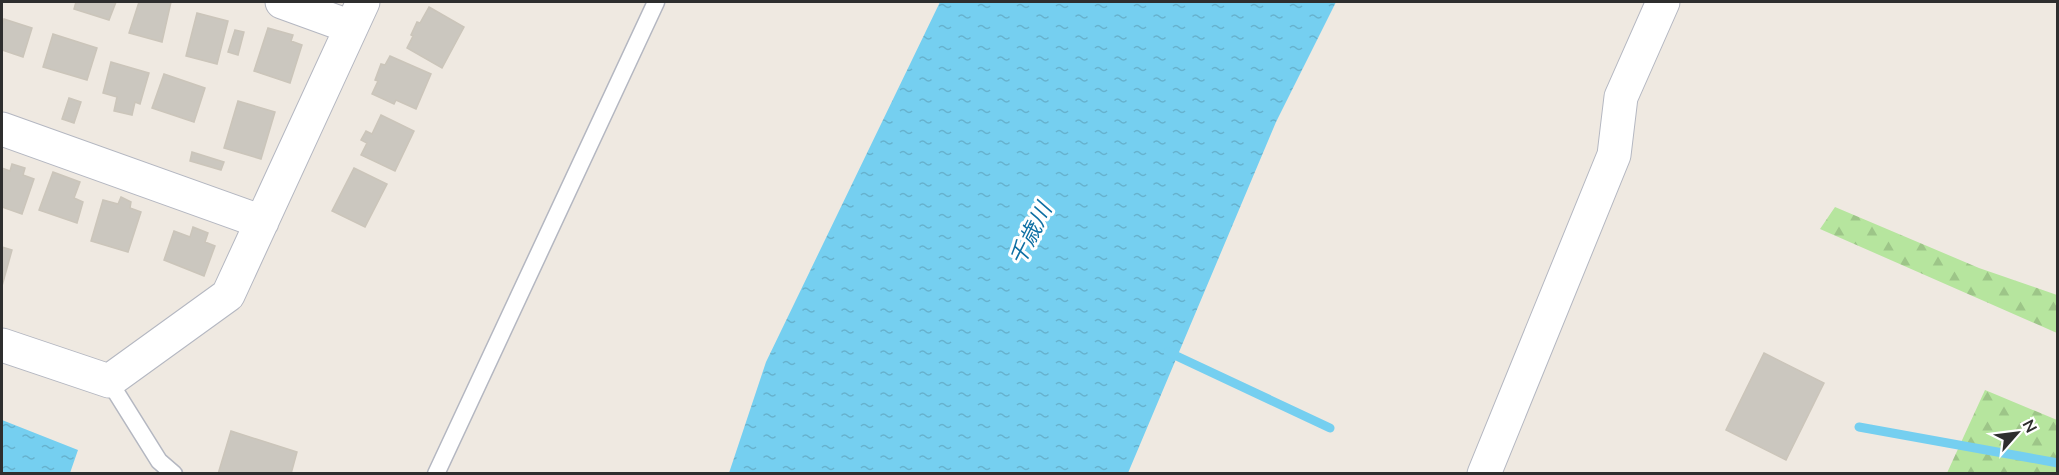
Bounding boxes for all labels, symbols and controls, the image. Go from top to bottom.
water label: 千歳川 [1003,196,1058,270]
north arrow [1987,403,2047,463]
text: N [2019,416,2042,436]

